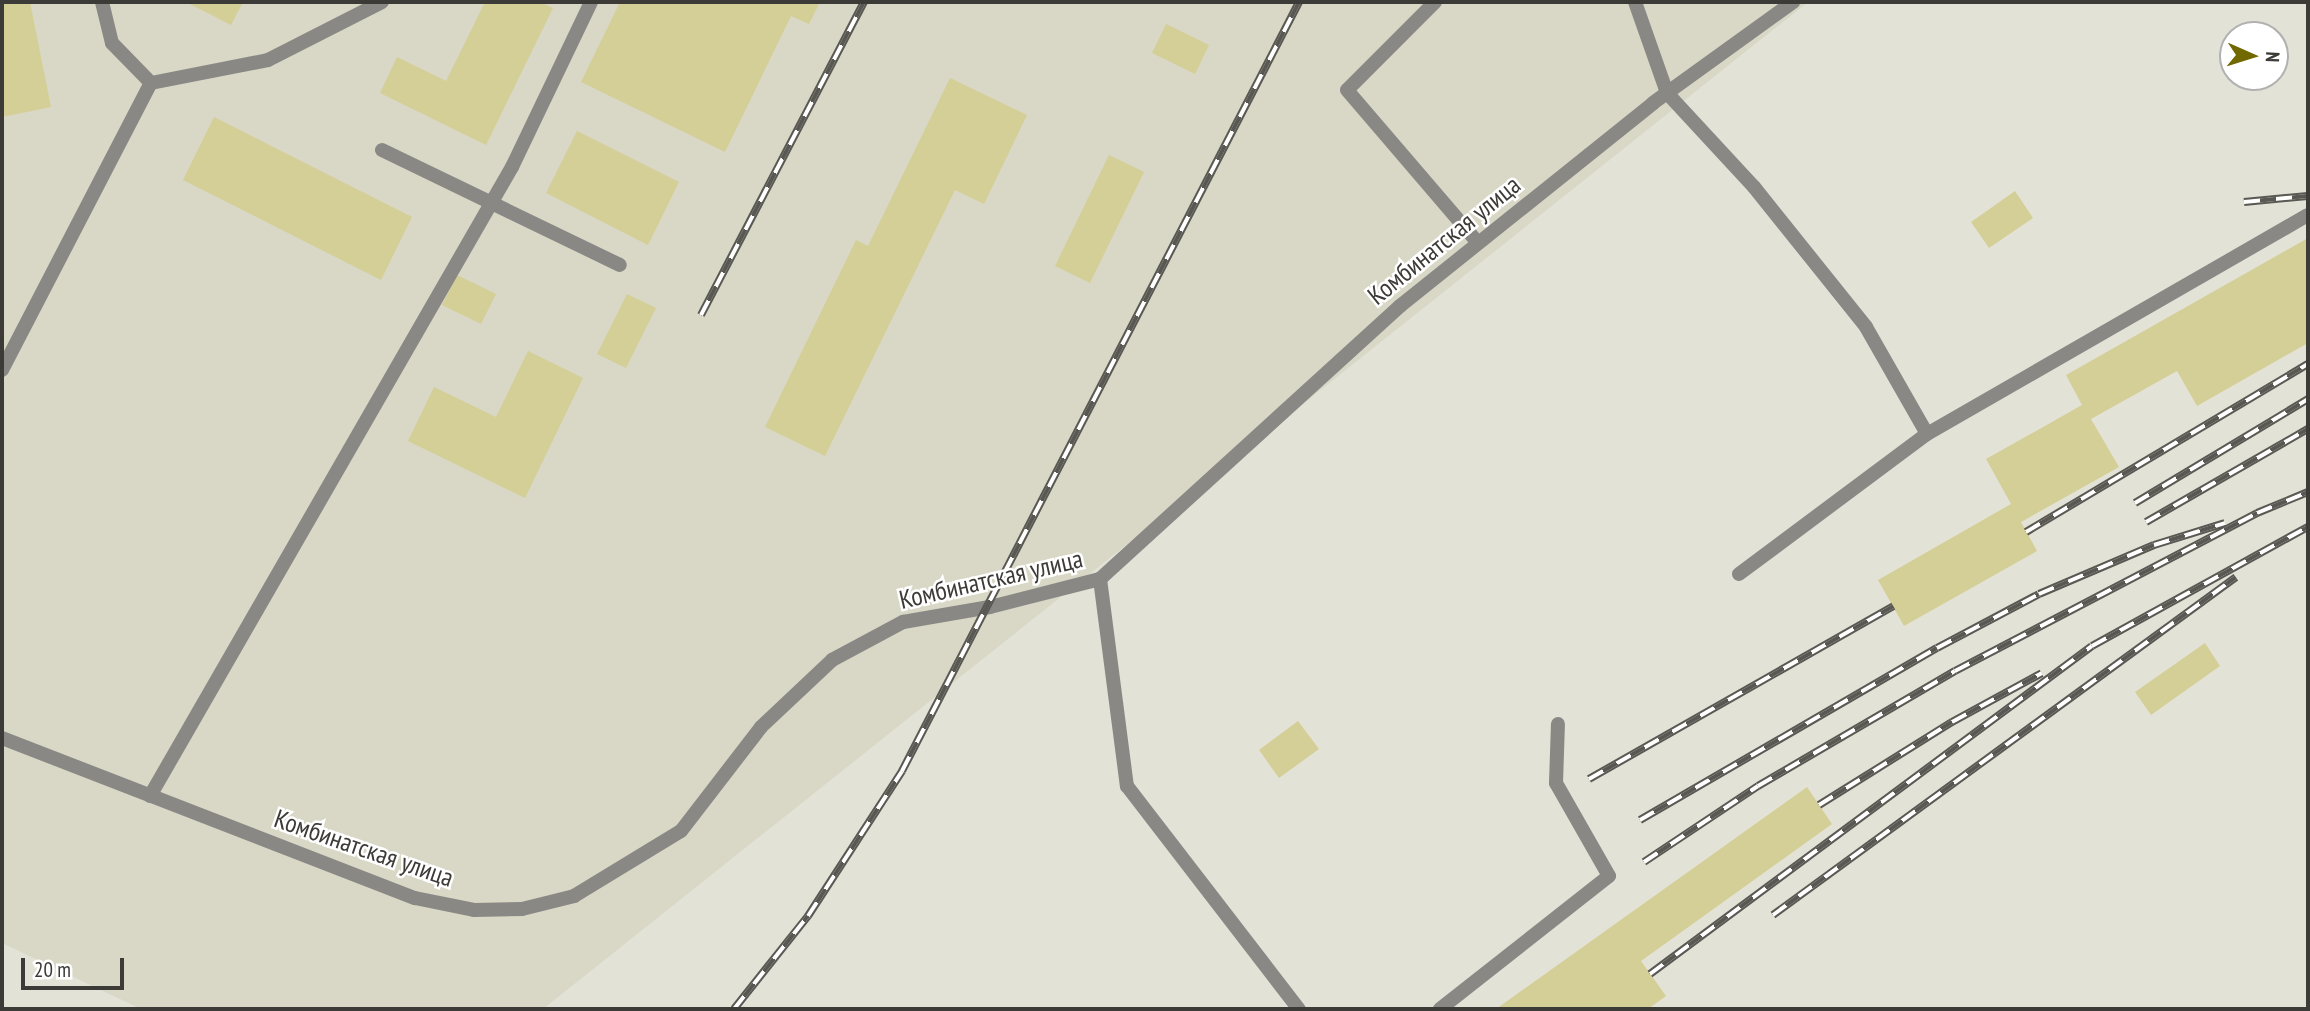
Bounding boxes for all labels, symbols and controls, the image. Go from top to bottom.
north arrow [2219,21,2289,91]
text: N [2261,51,2285,63]
street label: Комбинатская улица [1361,169,1527,311]
street label: Комбинатская улица [896,543,1086,615]
street label: Комбинатская улица [270,803,458,893]
scale bar [24,944,128,988]
text: 20 m [34,956,71,983]

